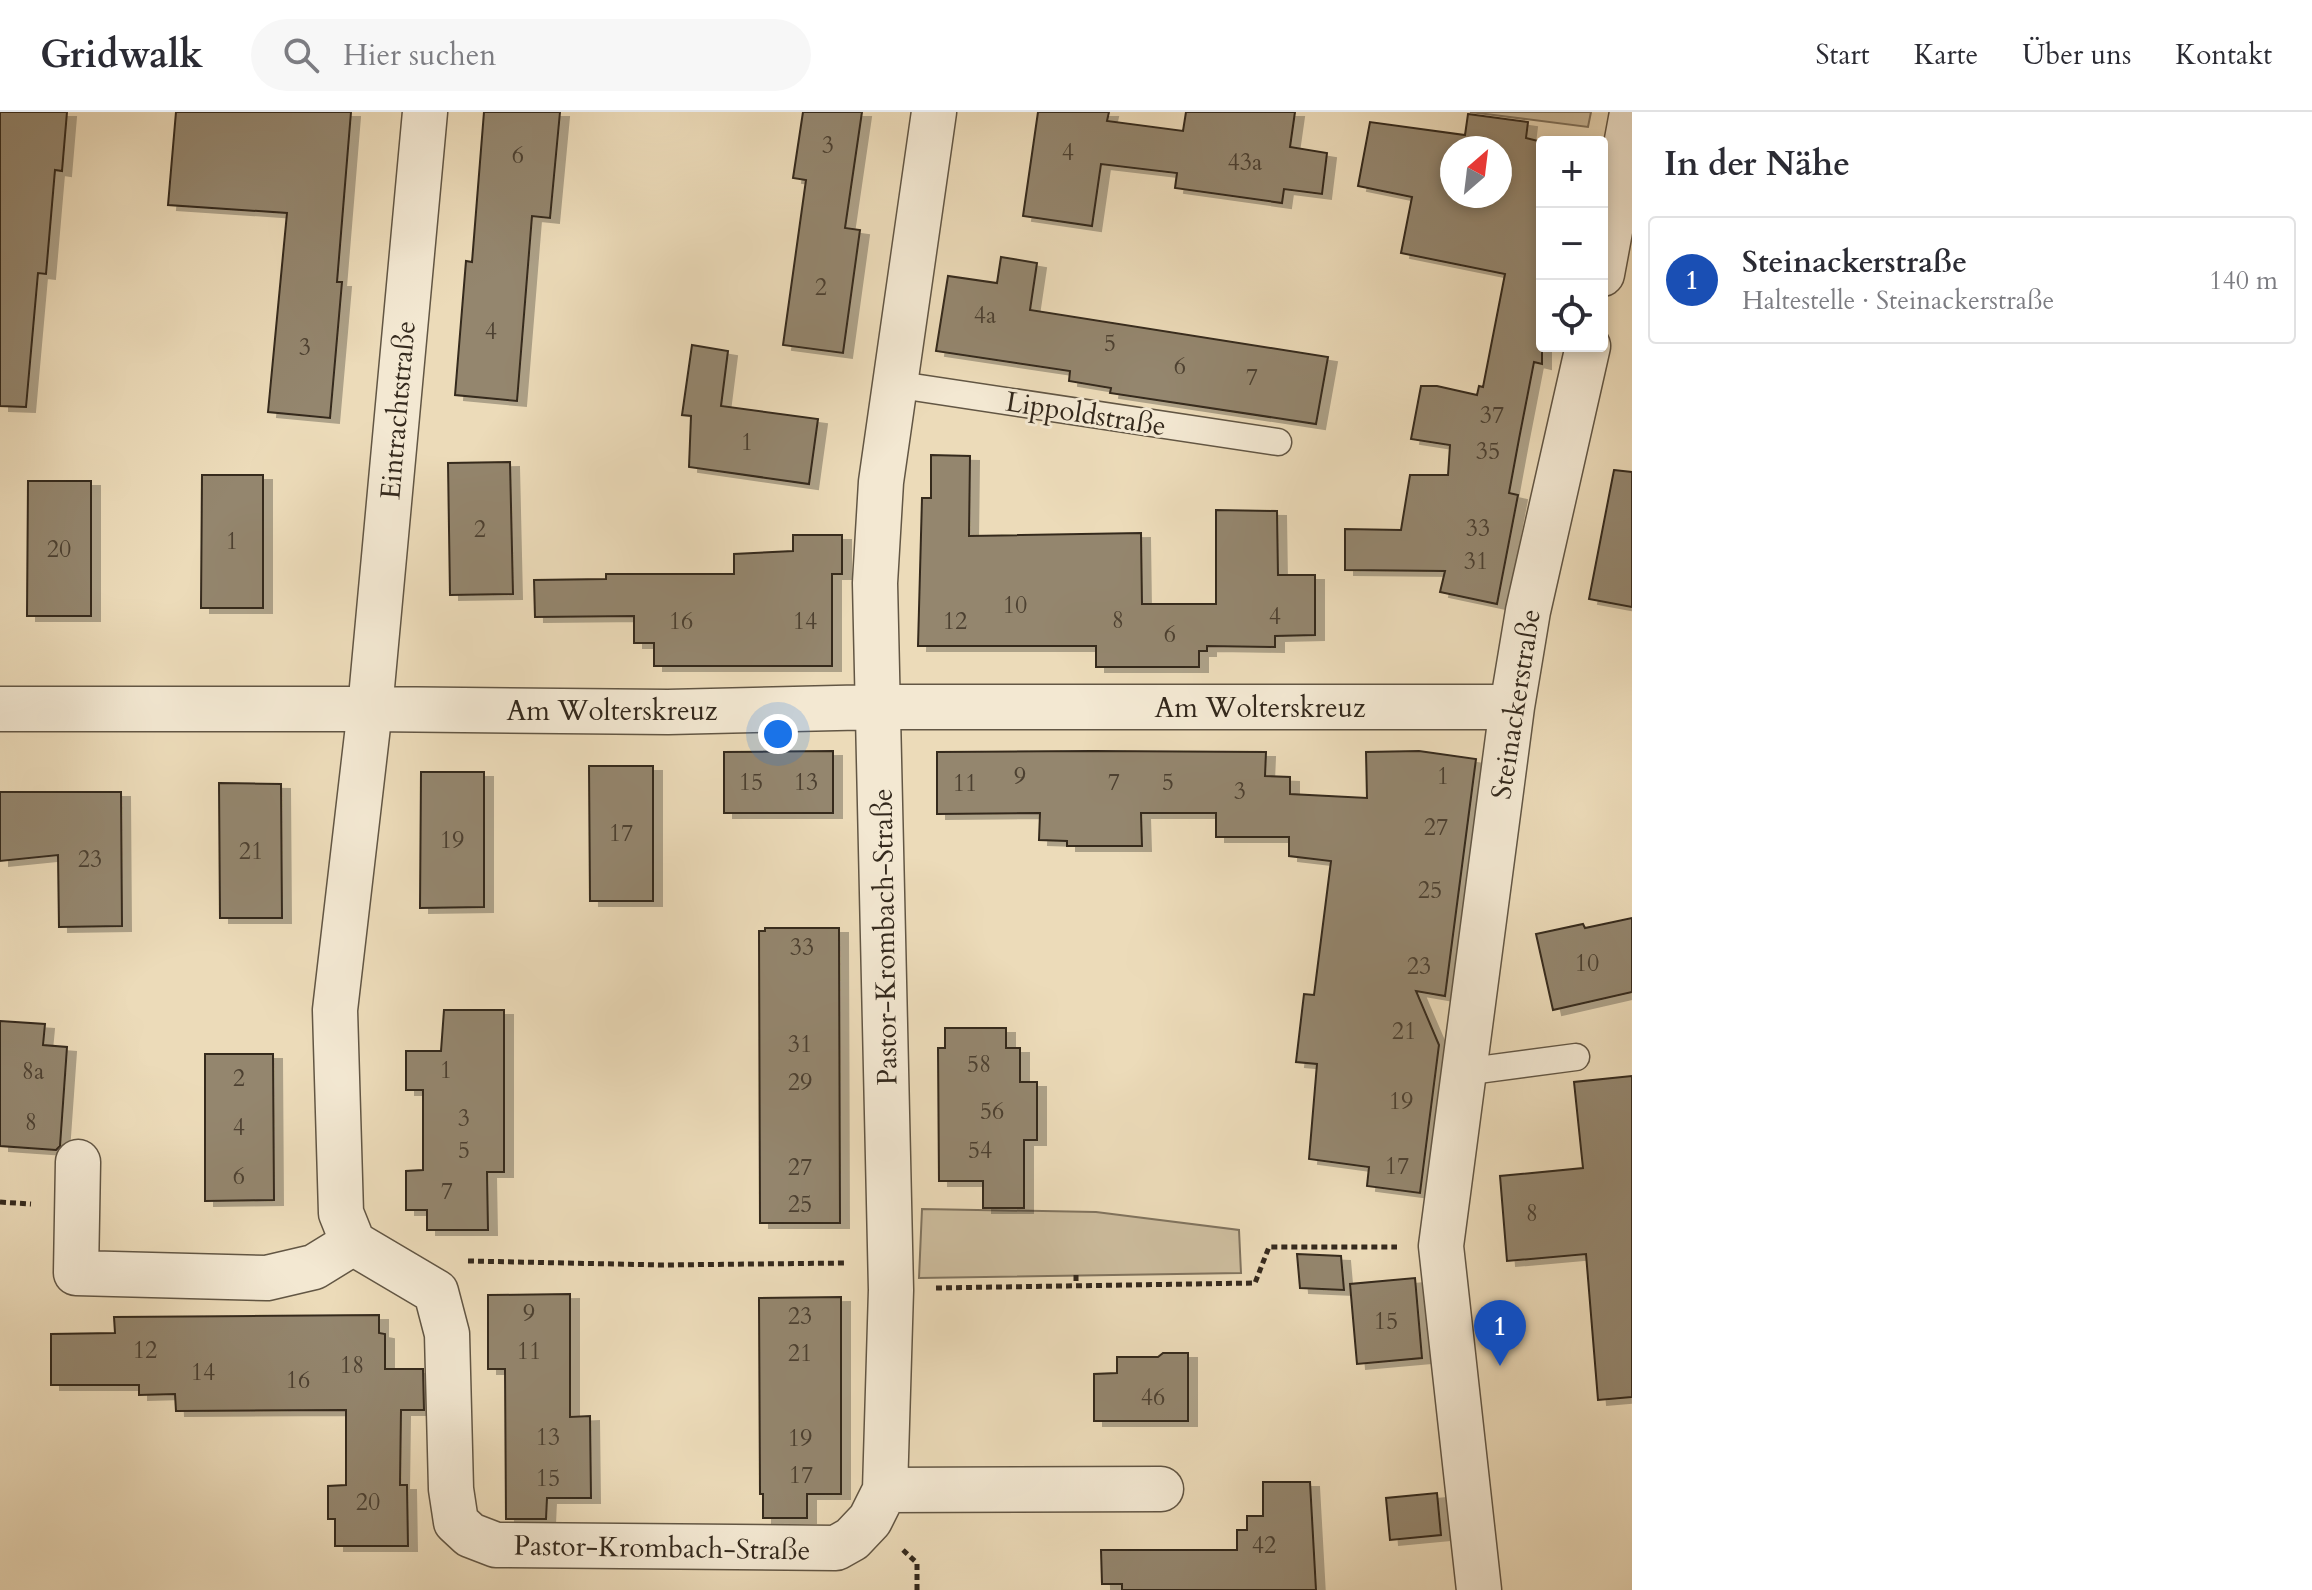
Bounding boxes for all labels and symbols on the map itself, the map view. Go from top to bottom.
house number: 3 [822,129,834,162]
house number: 4 [1062,136,1074,169]
north arrow [1440,136,1512,208]
house number: 6 [512,139,524,172]
house number: 43a [1228,146,1263,179]
house number: 2 [815,271,827,304]
house number: 4a [974,299,997,332]
house number: 4 [485,315,497,348]
street label: Eintrachtstraße [371,319,425,501]
house number: 5 [1104,327,1116,360]
house number: 3 [299,331,311,364]
house number: 6 [1174,350,1186,383]
house number: 7 [1246,361,1258,394]
street label: Lippoldstraße [1003,383,1169,445]
house number: 37 [1480,399,1504,432]
house number: 1 [741,426,753,459]
house number: 35 [1476,435,1500,468]
house number: 33 [1466,512,1490,545]
house number: 2 [474,513,486,546]
house number: 1 [226,525,238,558]
house number: 20 [47,533,71,566]
house number: 31 [1464,545,1488,578]
house number: 10 [1003,589,1027,622]
house number: 4 [1269,600,1281,633]
house number: 8 [1112,604,1124,637]
house number: 16 [669,605,693,638]
house number: 14 [793,605,817,638]
house number: 12 [943,605,967,638]
street label: Steinackerstraße [1482,606,1550,802]
house number: 6 [1164,618,1176,651]
street label: Am Wolterskreuz [1154,689,1366,727]
street label: Am Wolterskreuz [506,692,718,730]
your location [758,714,798,754]
house number: 9 [1014,760,1026,793]
house number: 1 [1437,760,1449,793]
house number: 15 [739,766,763,799]
house number: 13 [794,766,818,799]
house number: 7 [1108,766,1120,799]
house number: 5 [1162,766,1174,799]
house number: 11 [953,767,977,800]
house number: 3 [1234,775,1246,808]
street label: Pastor-Krombach-Straße [863,788,907,1086]
house number: 27 [1424,811,1448,844]
house number: 17 [609,817,633,850]
house number: 19 [440,824,464,857]
house number: 21 [239,835,263,868]
house number: 23 [78,843,102,876]
house number: 25 [1418,874,1442,907]
house number: 33 [790,931,814,964]
house number: 10 [1575,947,1599,980]
house number: 23 [1407,950,1431,983]
house number: 21 [1392,1015,1416,1048]
house number: 31 [788,1028,812,1061]
house number: 58 [967,1048,991,1081]
house number: 1 [440,1054,452,1087]
house number: 8a [22,1055,45,1088]
house number: 2 [233,1062,245,1095]
house number: 29 [788,1066,812,1099]
house number: 19 [1389,1085,1413,1118]
house number: 56 [980,1095,1004,1128]
house number: 3 [458,1102,470,1135]
house number: 8 [25,1106,37,1139]
house number: 4 [233,1111,245,1144]
house number: 5 [458,1134,470,1167]
house number: 54 [968,1134,992,1167]
house number: 17 [1385,1150,1409,1183]
house number: 27 [788,1151,812,1184]
house number: 6 [233,1160,245,1193]
house number: 7 [441,1175,453,1208]
house number: 25 [788,1188,812,1221]
house number: 8 [1526,1197,1538,1230]
house number: 9 [523,1297,535,1330]
house number: 23 [788,1300,812,1333]
pin: 1 [1474,1300,1526,1366]
house number: 15 [1374,1305,1398,1338]
house number: 12 [133,1334,157,1367]
house number: 11 [517,1335,541,1368]
house number: 21 [788,1337,812,1370]
house number: 18 [340,1349,364,1382]
house number: 14 [191,1356,215,1389]
house number: 16 [286,1364,310,1397]
house number: 46 [1141,1381,1165,1414]
house number: 13 [536,1421,560,1454]
house number: 19 [788,1422,812,1455]
house number: 17 [789,1459,813,1492]
house number: 15 [536,1462,560,1495]
house number: 20 [356,1486,380,1519]
street label: Pastor-Krombach-Straße [513,1526,811,1570]
house number: 42 [1252,1529,1276,1562]

